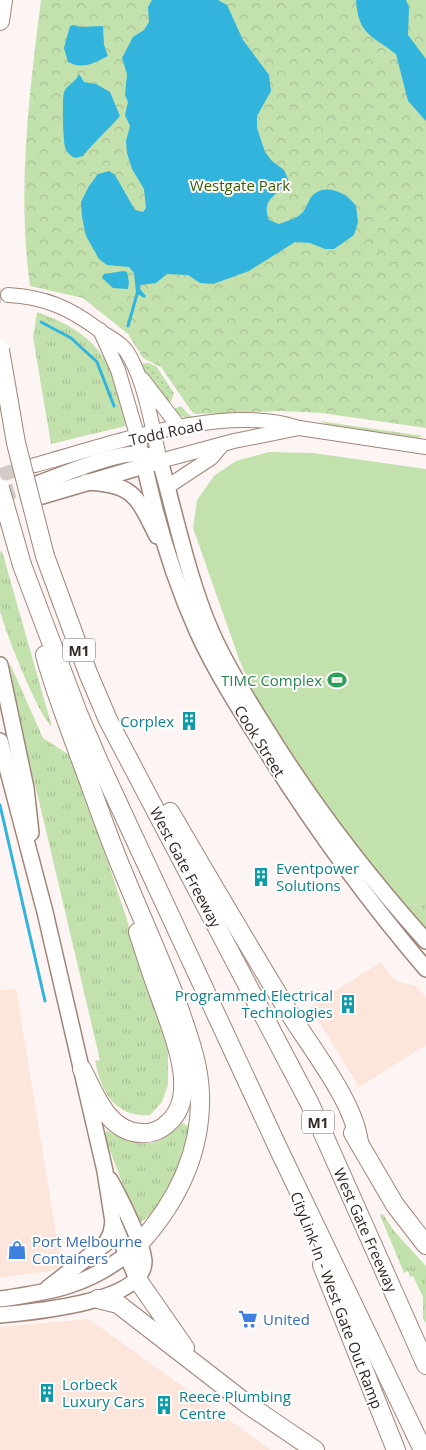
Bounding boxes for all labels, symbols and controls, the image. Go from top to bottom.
park label: Westgate Park [190,175,290,195]
street label: Todd Road [127,414,205,450]
road number: M1 [63,638,95,662]
sports icon: TIMC Complex [326,669,348,691]
place label: TIMC Complex [221,670,322,690]
street label: Cook Street [230,701,290,781]
building icon: Corplex [178,710,200,732]
place label: Corplex [120,711,174,731]
street label: West Gate Freeway [146,803,226,931]
place label: Eventpower Solutions [276,858,359,895]
building icon: Eventpower Solutions [250,866,272,888]
place label: Programmed Electrical Technologies [175,985,333,1022]
building icon: Programmed Electrical Technologies [337,993,359,1015]
road number: M1 [302,1110,334,1134]
street label: West Gate Freeway [330,1165,403,1296]
street label: CityLink In - West Gate Out Ramp [286,1189,388,1411]
place label: Port Melbourne Containers [32,1231,142,1268]
shop icon: Port Melbourne Containers [6,1239,28,1261]
supermarket icon: United [237,1308,259,1330]
place label: United [263,1309,310,1329]
place label: Lorbeck Luxury Cars [62,1374,145,1411]
building icon: Lorbeck Luxury Cars [36,1382,58,1404]
place label: Reece Plumbing Centre [179,1386,291,1423]
building icon: Reece Plumbing Centre [153,1394,175,1416]

